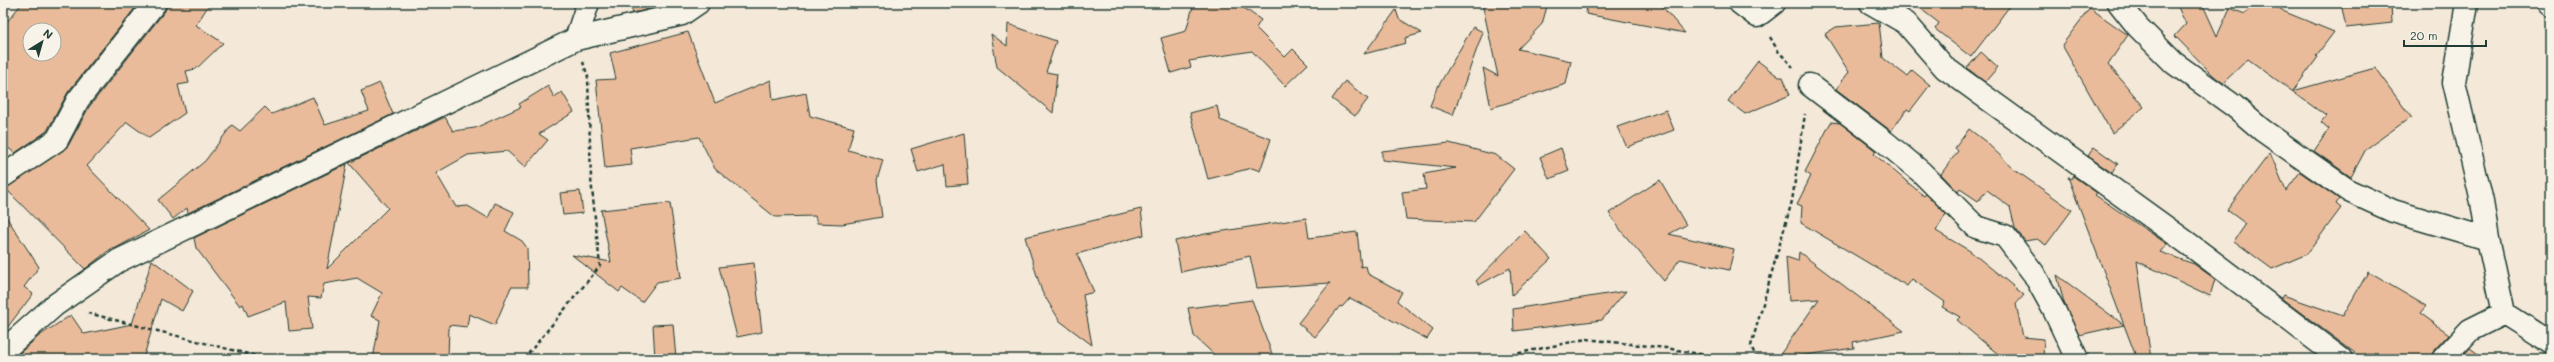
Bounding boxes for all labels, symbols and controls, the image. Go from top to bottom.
north arrow [22,22,62,62]
scale bar [2404,22,2486,48]
text: N [40,25,56,42]
text: 20 m [2410,27,2438,43]

